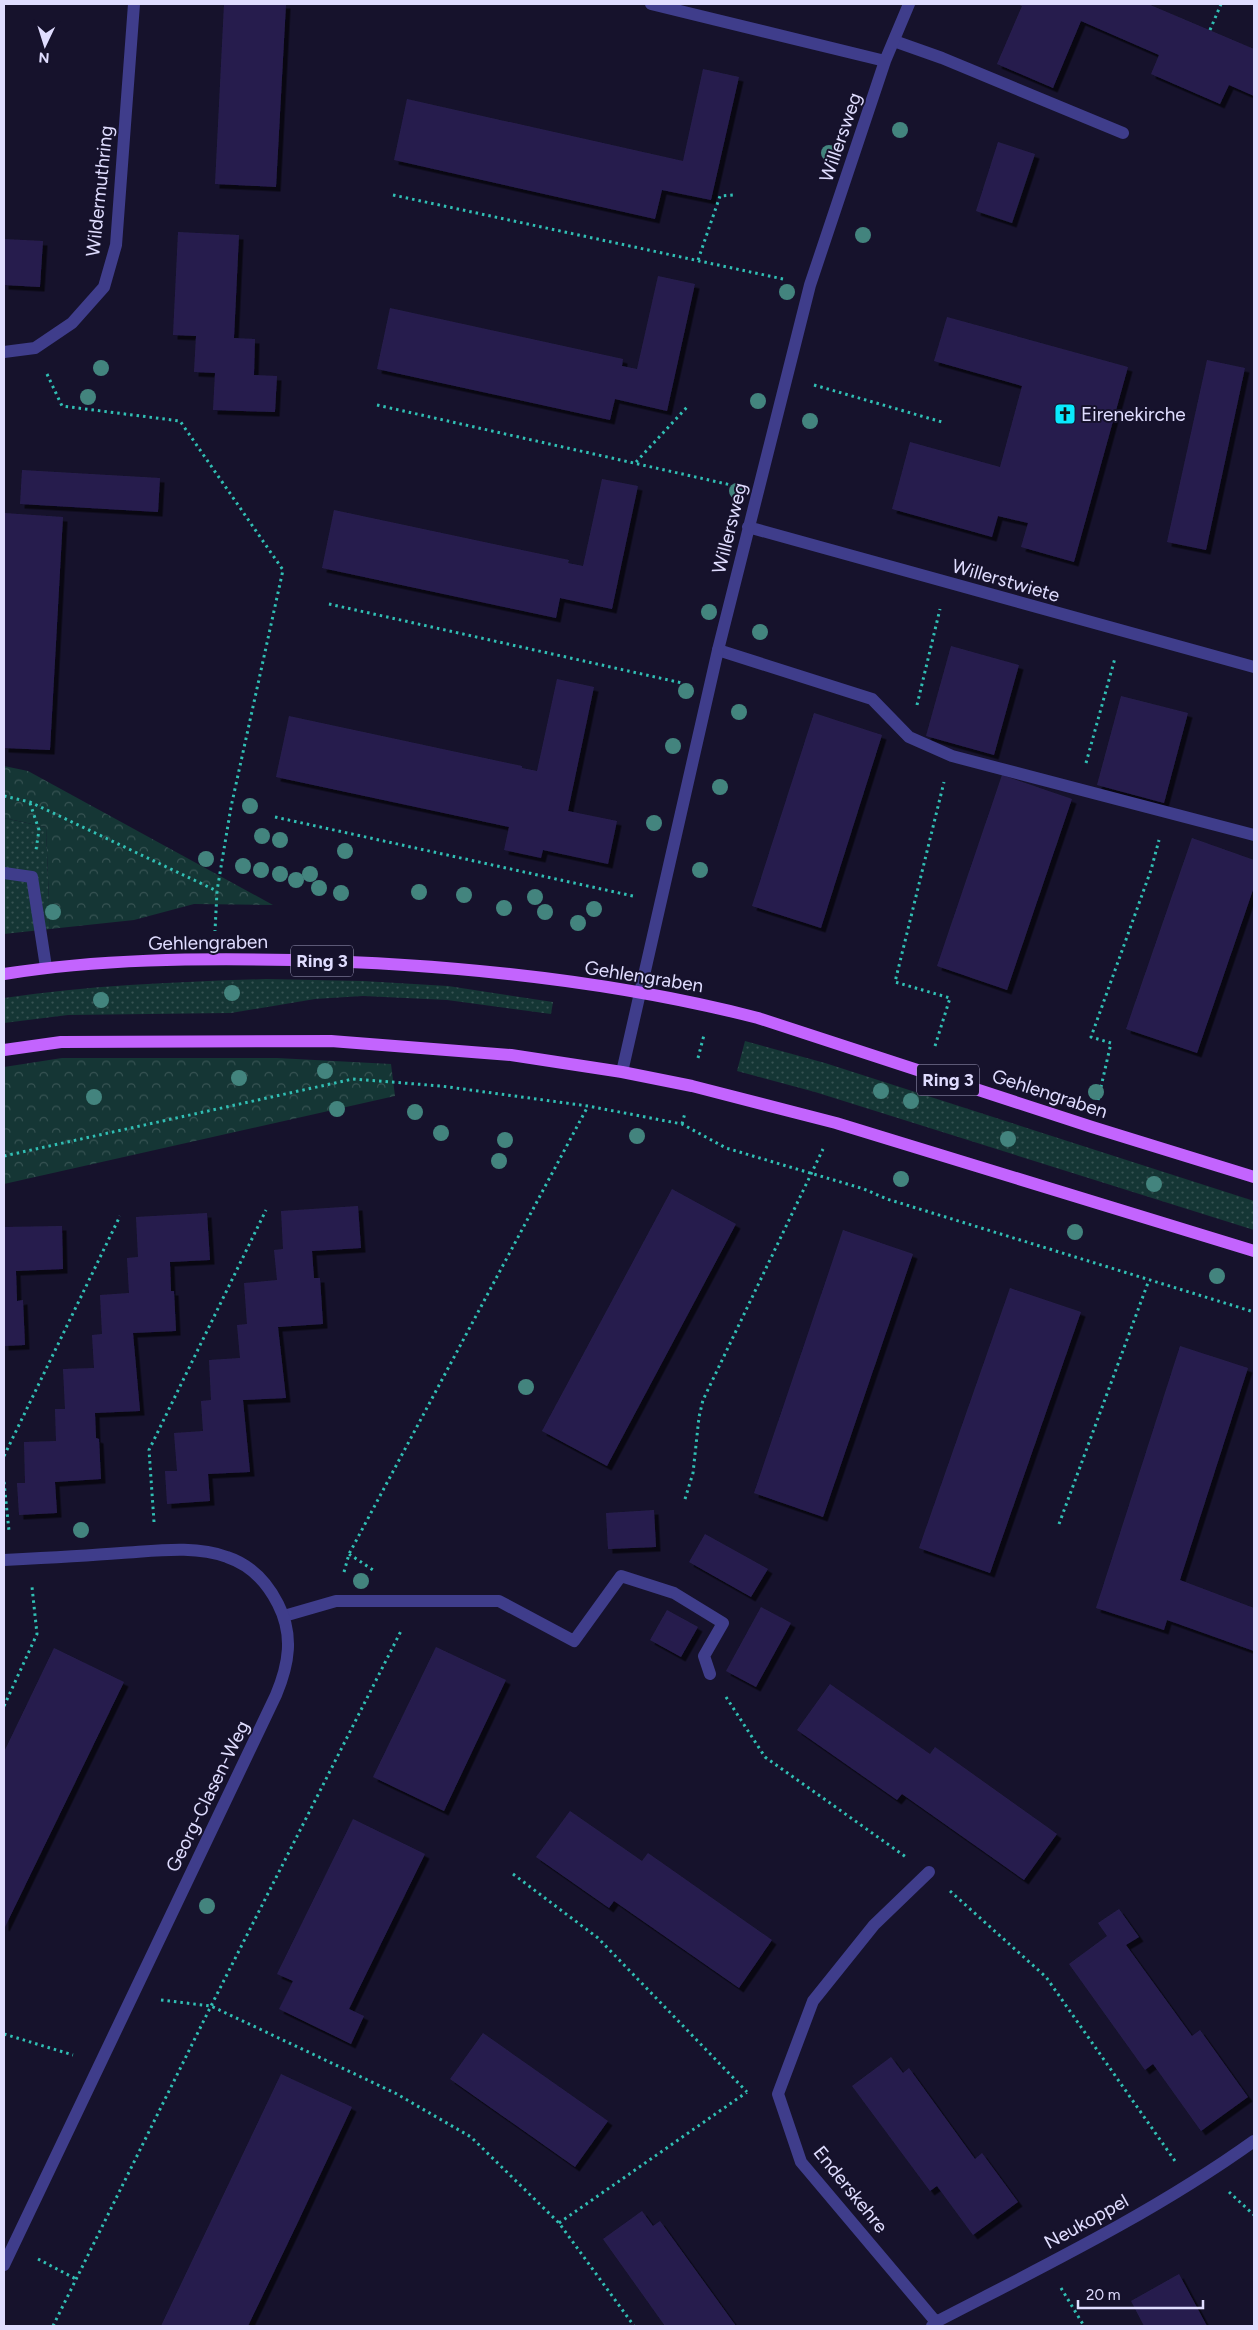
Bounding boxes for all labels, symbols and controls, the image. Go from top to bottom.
north arrow [20,20,70,70]
text: N [38,49,50,66]
street label: Willersweg [814,90,866,185]
street label: Wildermuthring [81,124,118,258]
church icon: Eirenekirche [1053,402,1077,426]
place label: Eirenekirche [1081,403,1186,426]
street label: Willersweg [707,480,752,576]
street label: Willerstwiete [949,554,1062,607]
street label: Gehlengraben [148,930,268,955]
road number: Ring 3 [291,946,353,976]
street label: Gehlengraben [583,956,705,997]
road number: Ring 3 [917,1064,979,1096]
street label: Gehlengraben [989,1064,1110,1123]
street label: Georg-Clasen-Weg [161,1717,254,1876]
street label: Enderskehre [809,2141,893,2238]
street label: Neukoppel [1040,2189,1132,2254]
scale bar [1078,2278,1203,2310]
text: 20 m [1086,2286,1120,2304]

